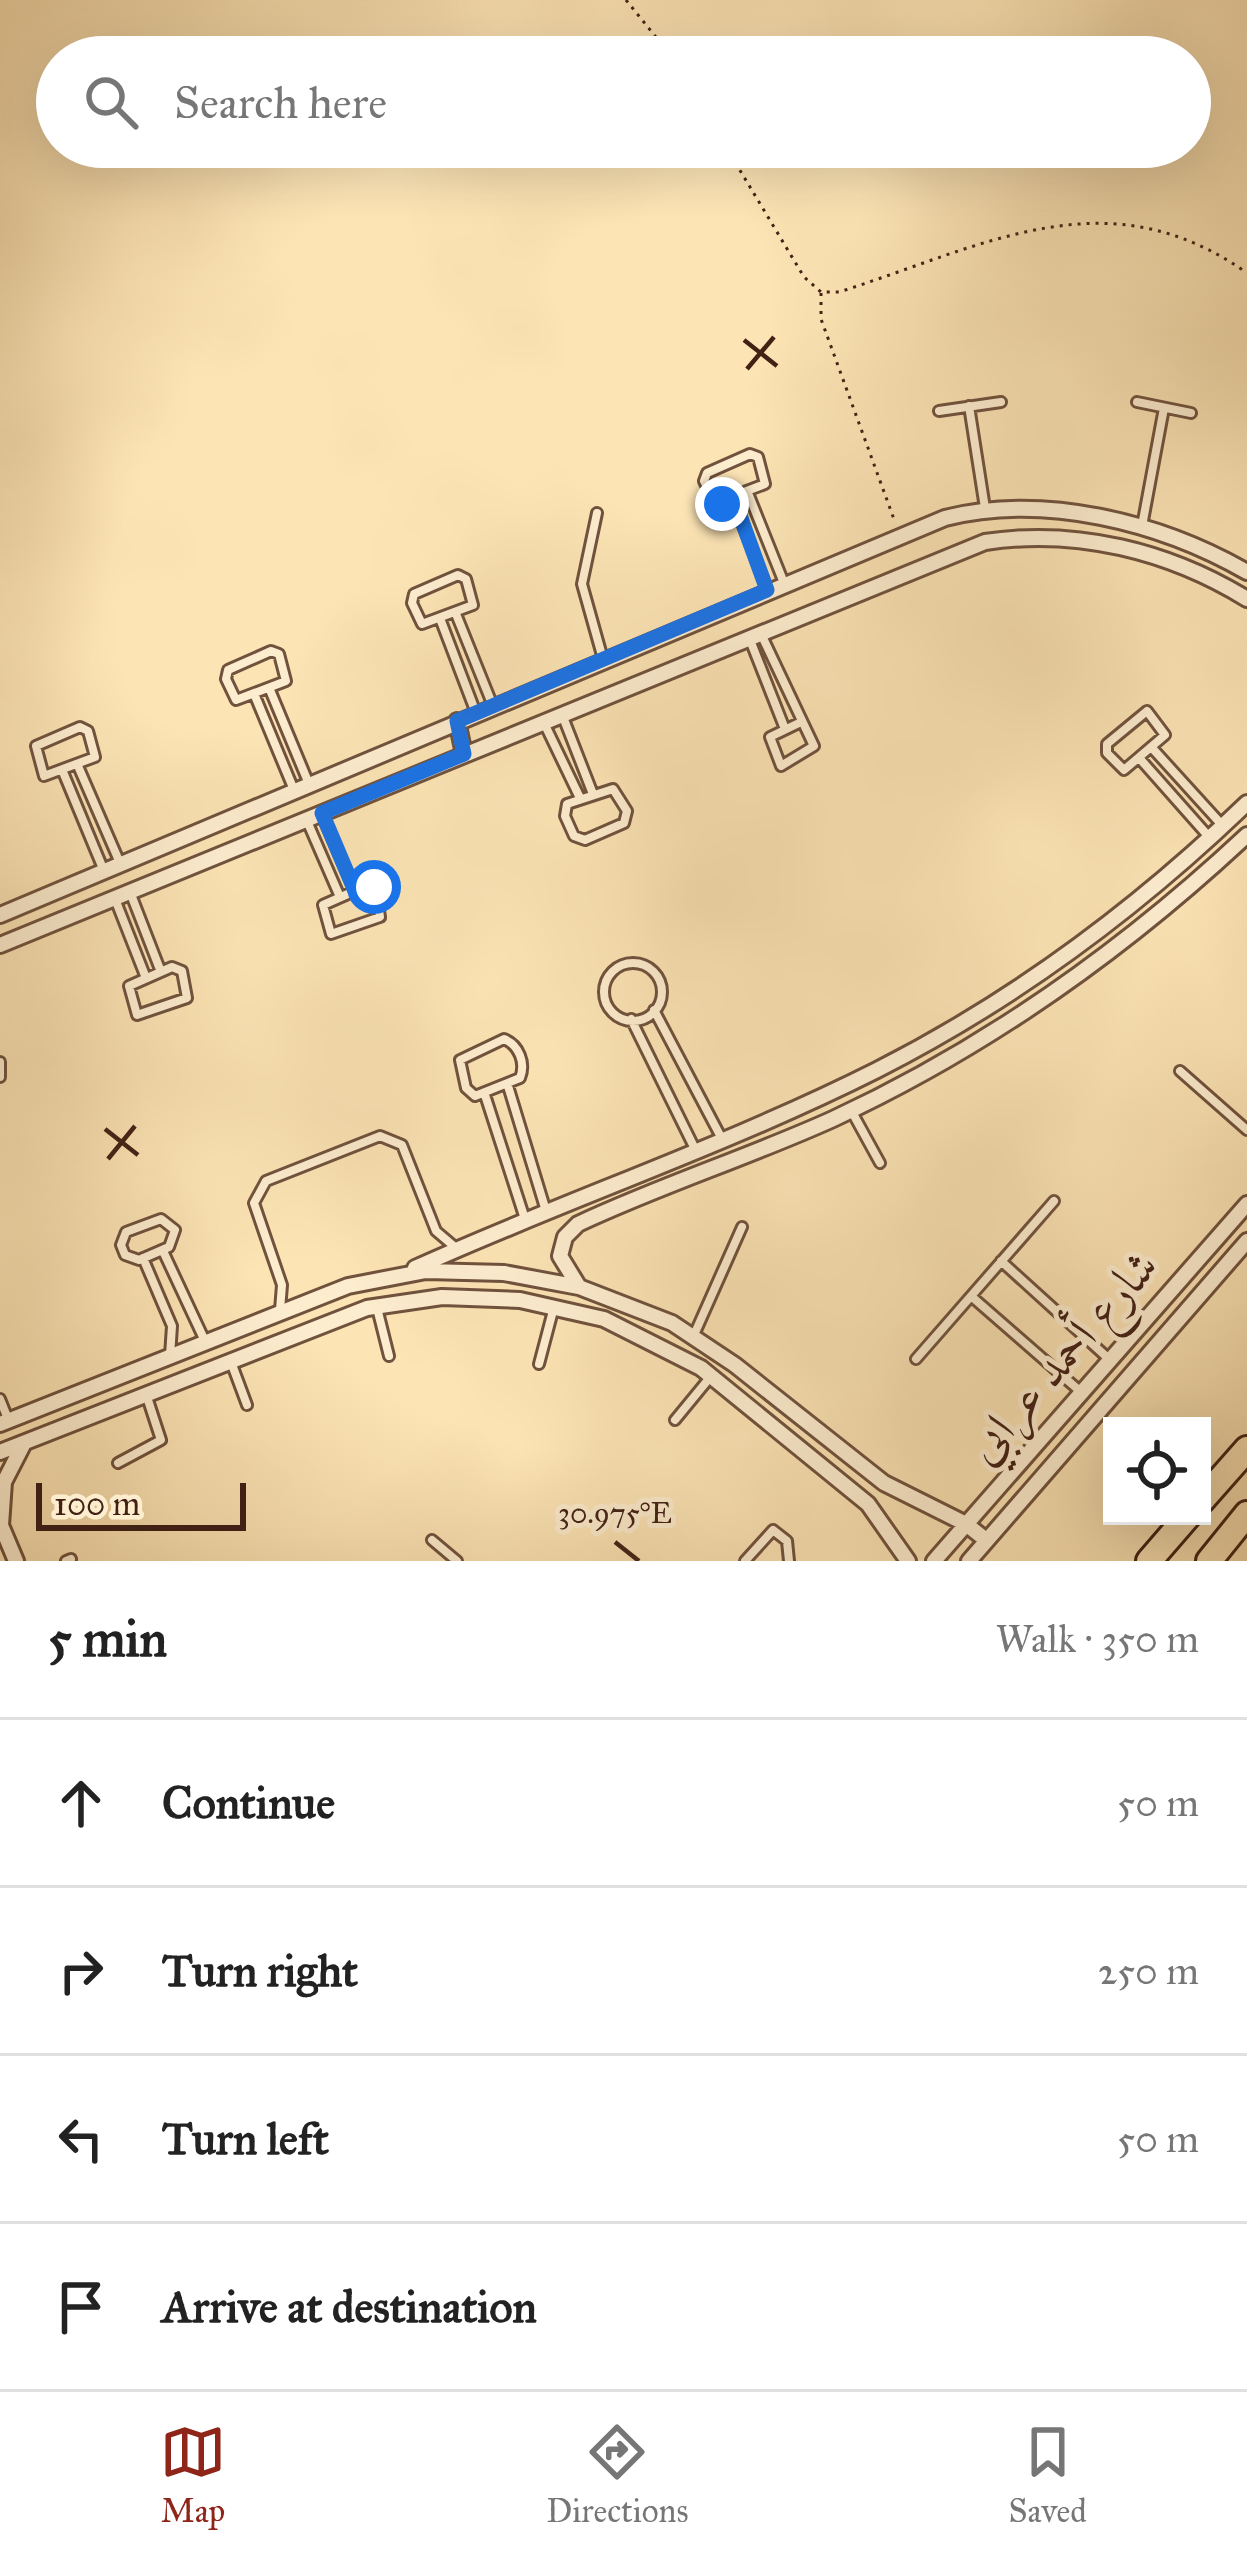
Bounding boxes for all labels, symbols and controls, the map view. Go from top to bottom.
search box [36,36,1211,168]
icon: search [78,69,144,135]
text: Search here [174,75,387,130]
route end [695,477,749,531]
route start [347,860,401,914]
street label: شارع أحمد عرابي [949,1235,1178,1482]
map controls [1103,1417,1211,1525]
button: locate [1103,1417,1211,1525]
scale bar [36,1477,246,1530]
text: 100 m [54,1484,140,1524]
text: 30.975°E [558,1495,672,1532]
text: 5 min [48,1608,167,1670]
text: Walk · 350 m [996,1615,1199,1663]
icon: ahead [48,1770,114,1836]
text: Continue [162,1775,335,1830]
text: 50 m [1117,1779,1199,1827]
icon: right [48,1938,114,2004]
text: Turn right [162,1943,358,1998]
text: 250 m [1098,1947,1199,1995]
icon: left [48,2106,114,2172]
text: Turn left [162,2111,329,2166]
text: 50 m [1117,2115,1199,2163]
icon: arrive [48,2274,114,2340]
text: Arrive at destination [162,2279,537,2334]
tab: Map [160,2419,226,2531]
tab: Directions [546,2419,688,2531]
tab: Saved [1009,2419,1087,2531]

